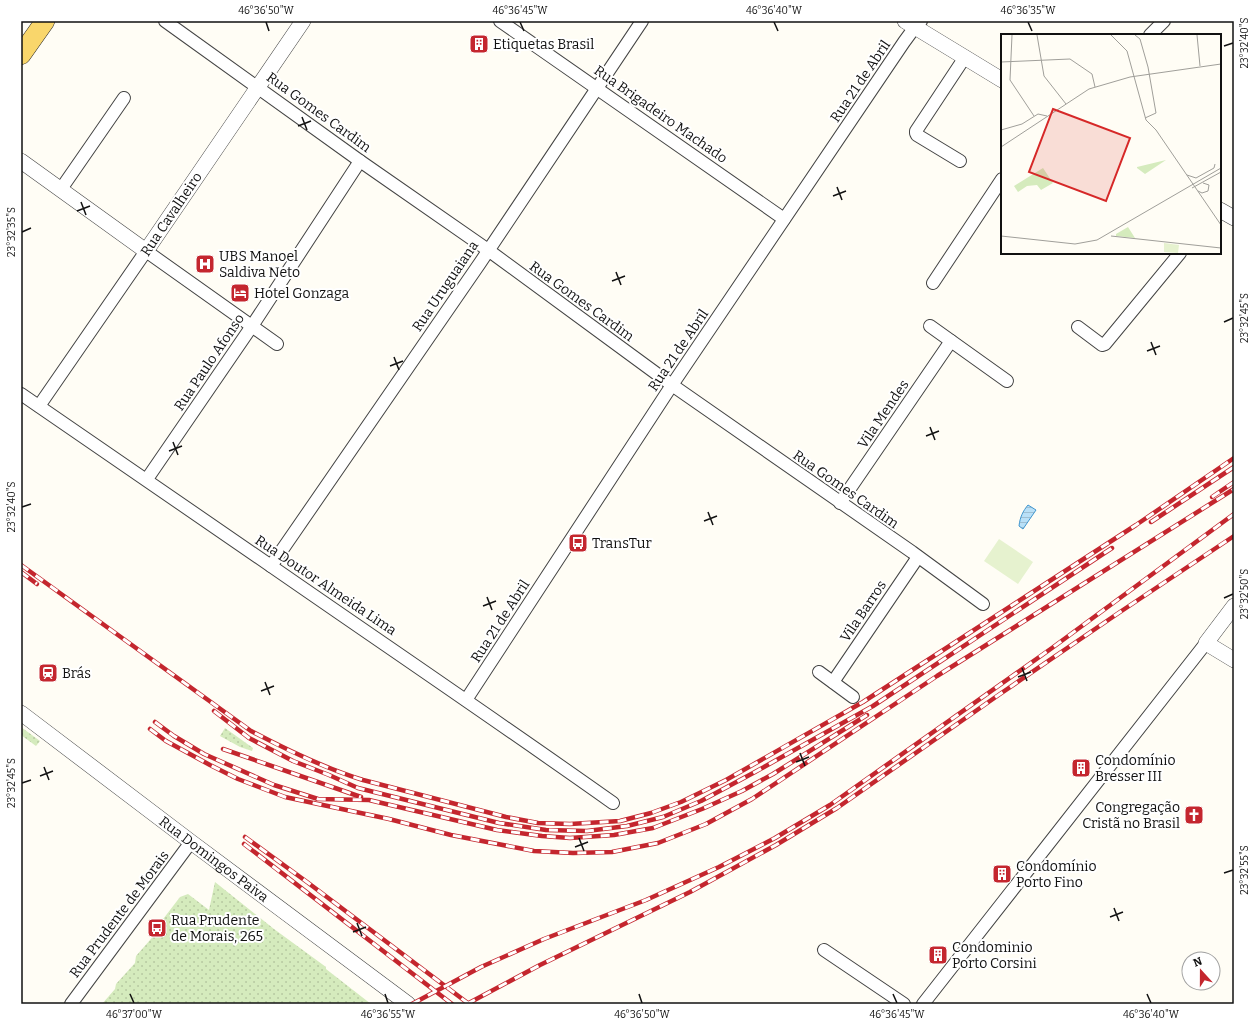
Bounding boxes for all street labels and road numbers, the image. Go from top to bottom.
street label: Rua 21 de Abril [827,37,894,125]
street label: Rua Brigadeiro Machado [591,62,731,167]
street label: Rua Gomes Cardim [263,69,375,156]
street label: Rua Cavalheiro [137,169,206,259]
street label: Rua Uruguaiana [409,237,482,335]
street label: Rua Gomes Cardim [526,258,638,345]
street label: Rua 21 de Abril [645,306,712,394]
street label: Rua Paulo Afonso [171,311,248,414]
street label: Vila Mendes [854,377,913,452]
street label: Rua Gomes Cardim [790,447,902,533]
street label: Rua Doutor Almeida Lima [252,532,400,639]
street label: Rua 21 de Abril [467,577,533,666]
street label: Vila Barros [837,577,890,645]
street label: Rua Domingos Paiva [156,813,272,906]
street label: Rua Prudente de Morais [66,847,173,981]

